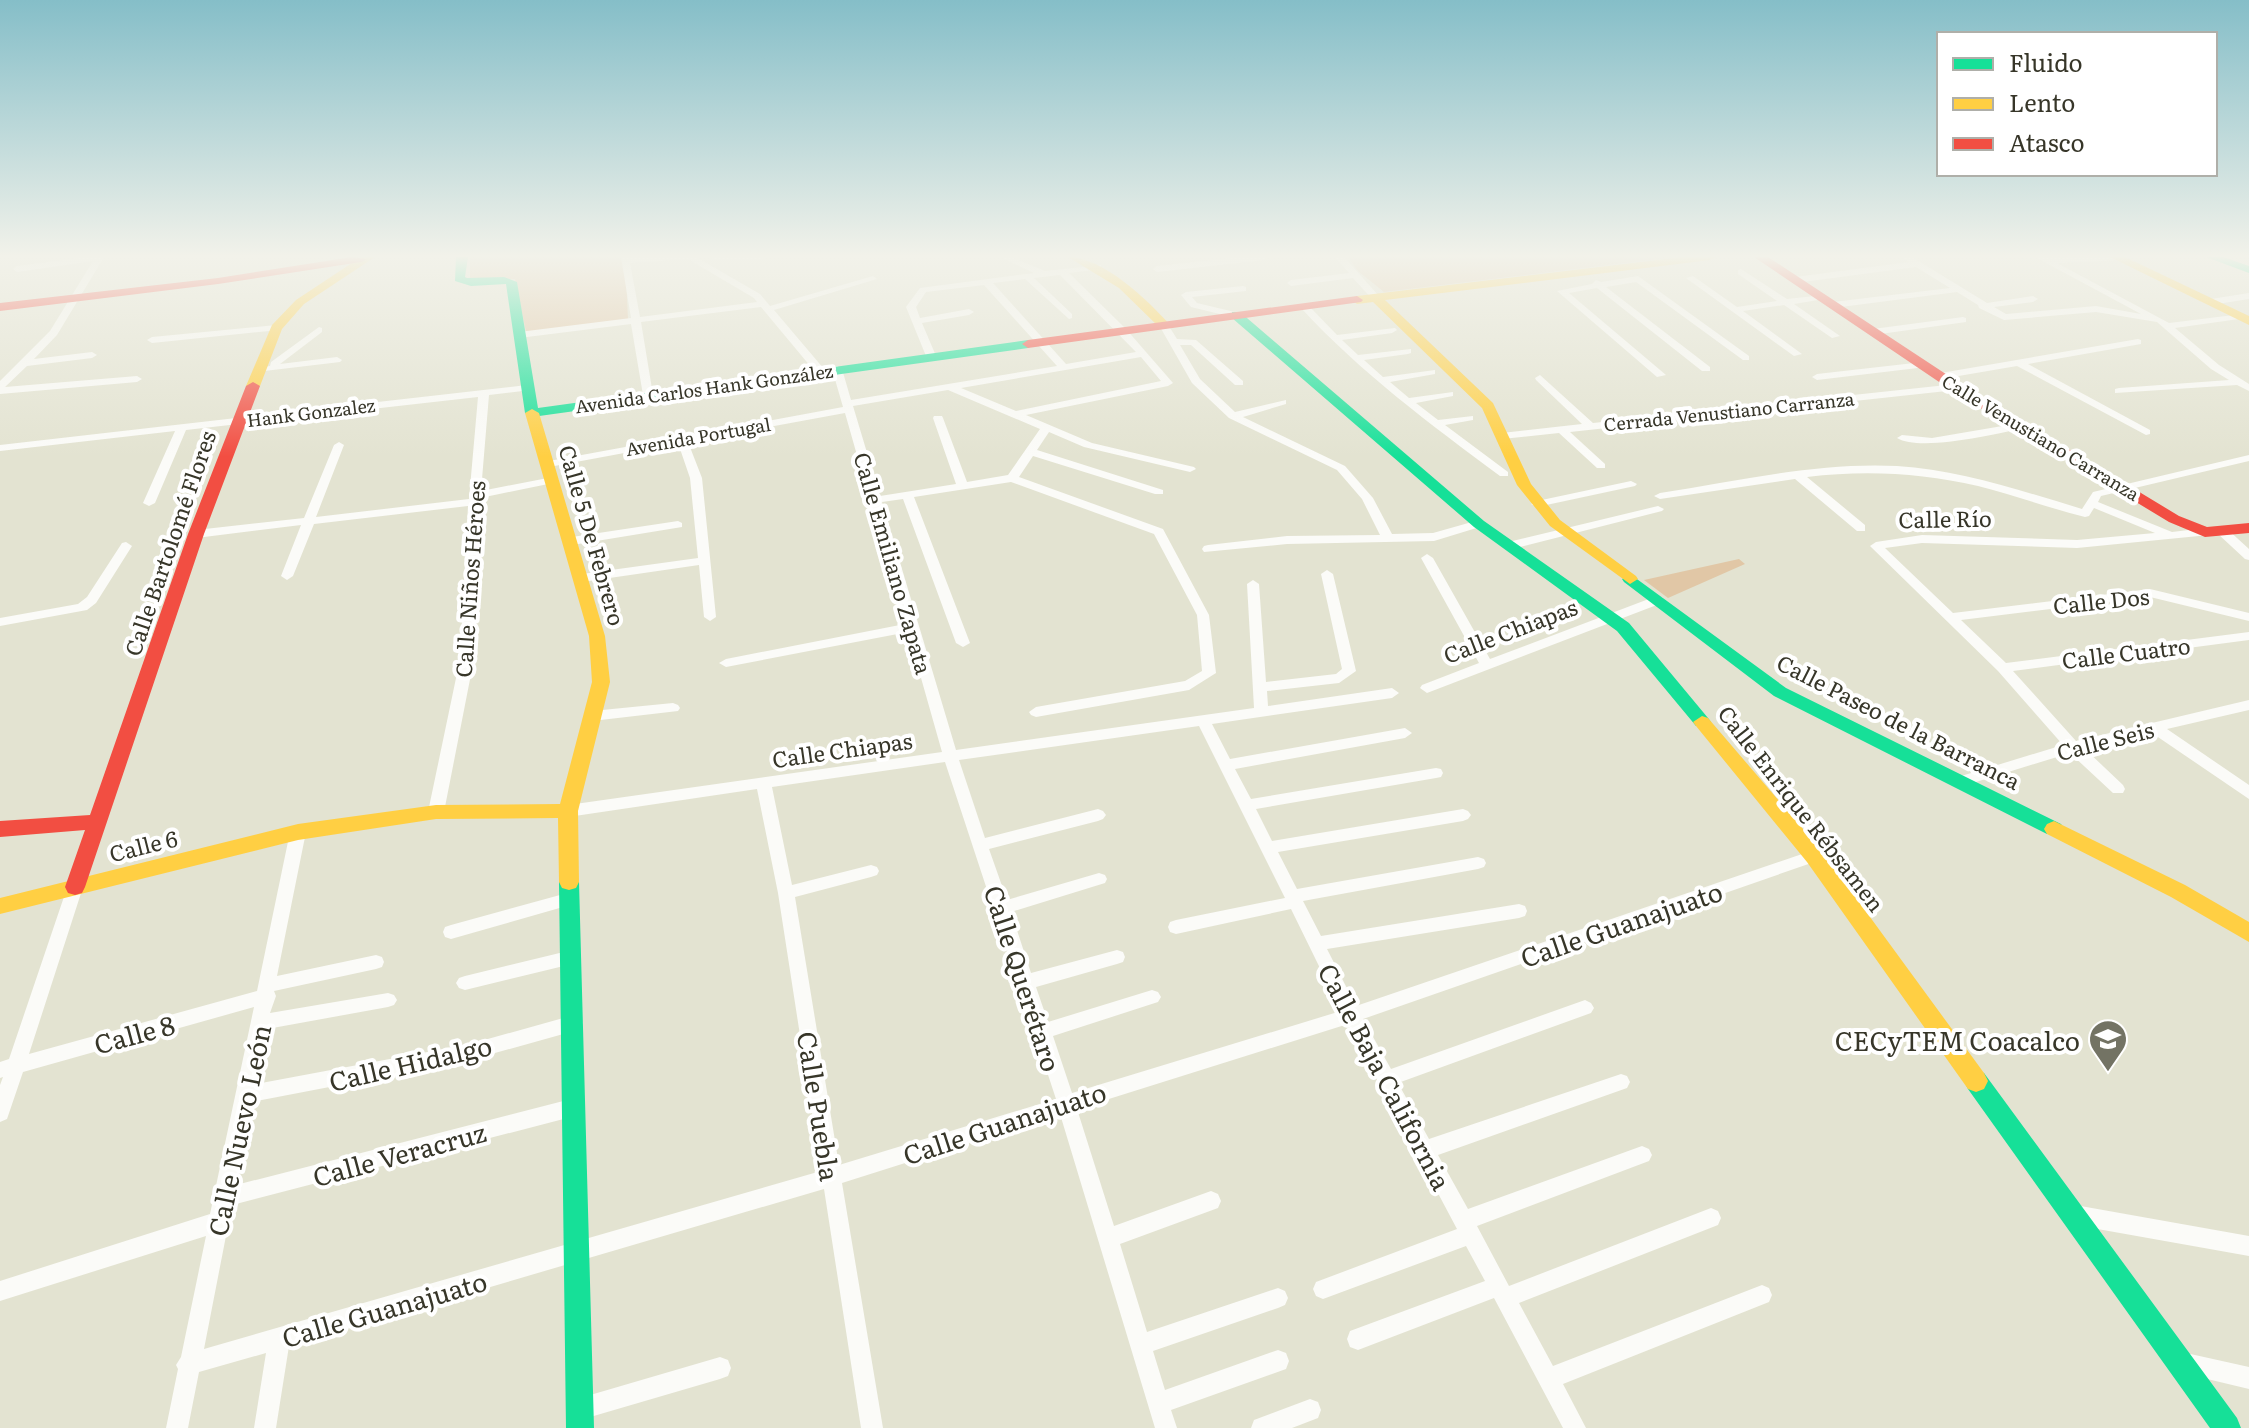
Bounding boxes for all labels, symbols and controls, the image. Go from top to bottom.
legend [1937,32,2217,176]
text: Fluido [2009,44,2083,79]
text: Lento [2009,84,2075,119]
text: Atasco [2009,124,2084,159]
street label: Avenida Carlos Hank González [573,356,835,419]
street label: Calle Venustiano Carranza [1937,367,2145,507]
street label: Cerrada Venustiano Carranza [1602,384,1856,438]
street label: Hank Gonzalez [245,391,377,433]
street label: Avenida Portugal [623,410,773,462]
street label: Calle Bartolomé Flores [115,426,223,660]
street label: Calle 5 De Febrero [551,441,635,629]
street label: Calle Emiliano Zapata [847,448,942,678]
street label: Calle Niños Héroes [446,479,492,679]
street label: Calle Río [1898,501,1992,535]
street label: Calle Dos [2051,579,2151,621]
street label: Calle Chiapas [1438,589,1582,671]
street label: Calle Cuatro [2060,628,2192,676]
street label: Calle Paseo de la Barranca [1771,645,2027,797]
street label: Calle Enrique Rébsamen [1711,698,1893,918]
street label: Calle Seis [2053,712,2157,768]
street label: Calle Chiapas [770,723,914,775]
street label: Calle 6 [105,821,181,869]
street label: Calle Guanajuato [1515,870,1727,976]
street label: Calle Querétaro [976,880,1072,1076]
street label: Calle Baja California [1310,956,1462,1196]
street label: Calle 8 [89,1004,179,1062]
school or university icon: CECyTEM Coacalco [2087,1018,2129,1073]
place label: CECyTEM Coacalco [1835,1020,2080,1059]
street label: Calle Nuevo León [197,1021,279,1239]
street label: Calle Hidalgo [325,1024,495,1100]
street label: Calle Puebla [789,1029,851,1183]
street label: Calle Guanajuato [897,1071,1111,1173]
street label: Calle Veracruz [308,1111,490,1195]
street label: Calle Guanajuato [277,1260,491,1356]

